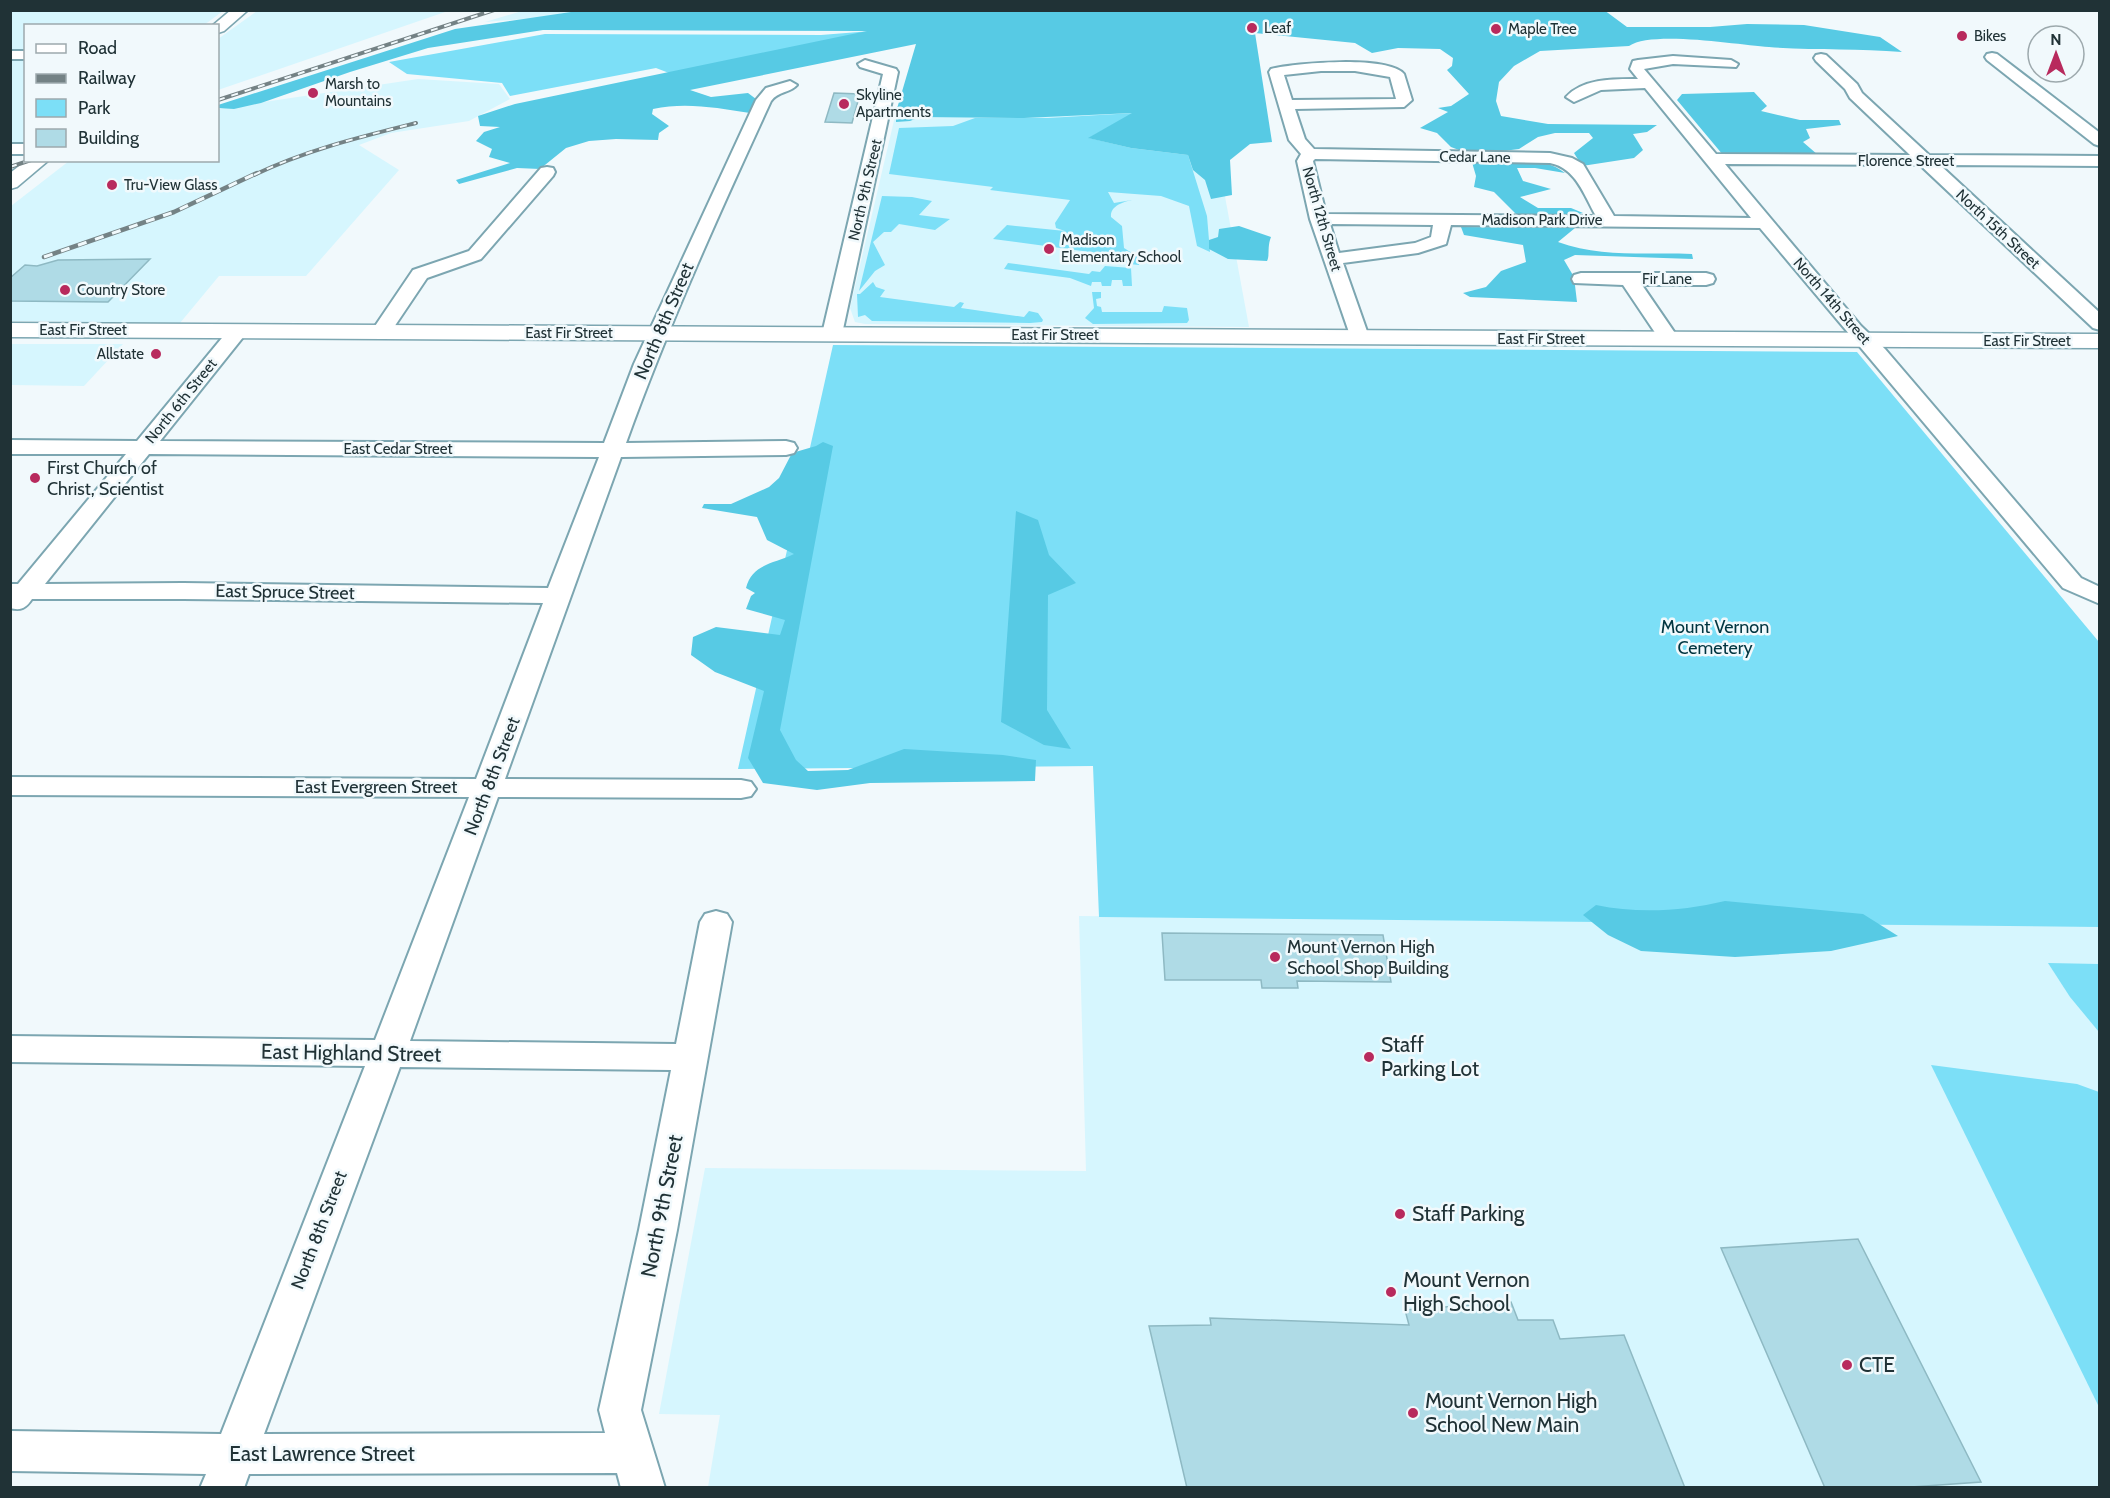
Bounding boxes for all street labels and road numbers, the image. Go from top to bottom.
street label: North 9th Street [845,138,885,242]
street label: Cedar Lane [1439,147,1511,167]
street label: Florence Street [1858,152,1954,170]
street label: North 12th Street [1298,165,1346,273]
street label: North 15th Street [1952,186,2044,272]
street label: Madison Park Drive [1481,211,1603,229]
street label: North 14th Street [1790,254,1874,348]
street label: North 8th Street [629,259,699,383]
street label: Fir Lane [1642,270,1692,288]
street label: East Fir Street [39,321,127,339]
street label: East Fir Street [525,324,613,342]
street label: East Fir Street [1011,326,1099,344]
street label: East Fir Street [1497,330,1585,348]
street label: East Fir Street [1983,332,2071,350]
street label: North 6th Street [141,355,221,447]
street label: East Cedar Street [343,440,453,458]
street label: East Spruce Street [215,580,355,604]
street label: North 8th Street [459,714,525,838]
street label: East Evergreen Street [295,776,457,798]
street label: East Highland Street [261,1038,441,1067]
street label: North 9th Street [635,1132,688,1279]
street label: North 8th Street [286,1168,352,1292]
street label: East Lawrence Street [229,1441,415,1466]

